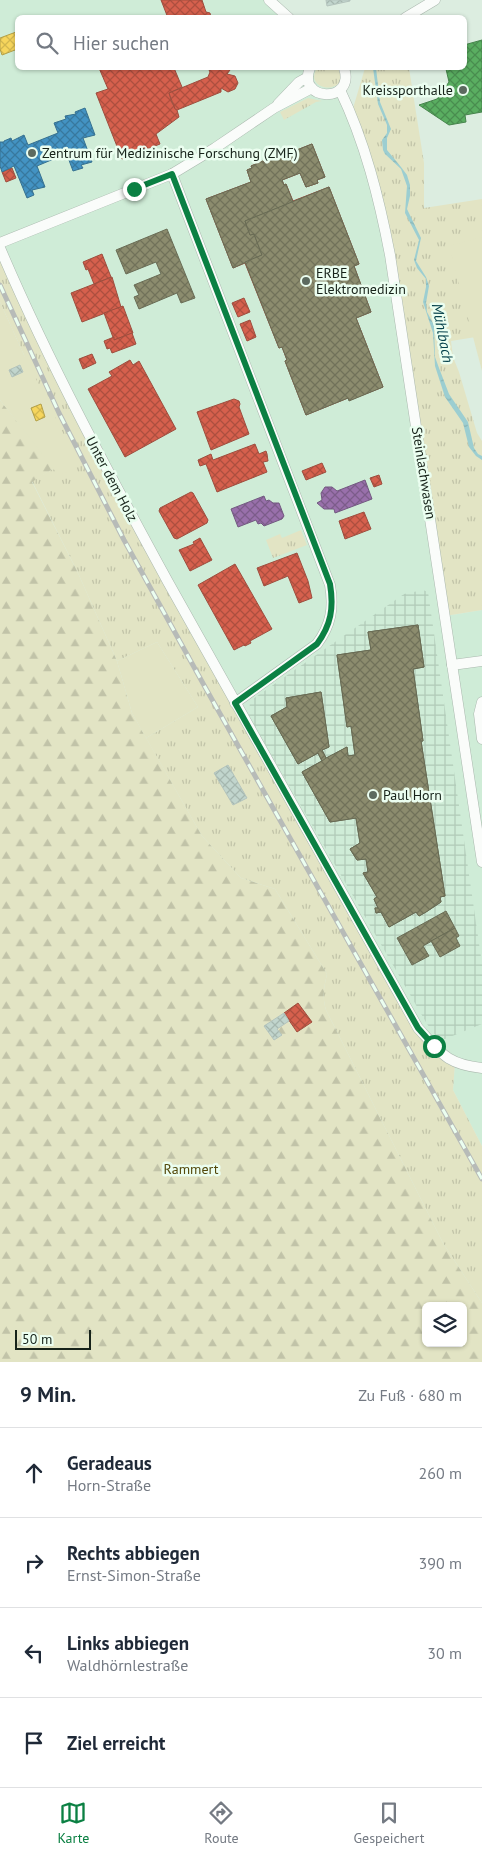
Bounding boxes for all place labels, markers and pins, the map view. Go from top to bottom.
place label: Kreissporthalle [363,81,453,99]
marker: Kreissporthalle [457,84,469,96]
place label: Zentrum für Medizinische Forschung (ZMF) [42,144,298,162]
marker: Zentrum für Medizinische Forschung (ZMF) [26,147,38,159]
place label: ERBE Elektromedizin [316,264,406,298]
marker: ERBE Elektromedizin [300,275,312,287]
place label: Paul Horn [383,786,442,804]
marker: Paul Horn [367,789,379,801]

